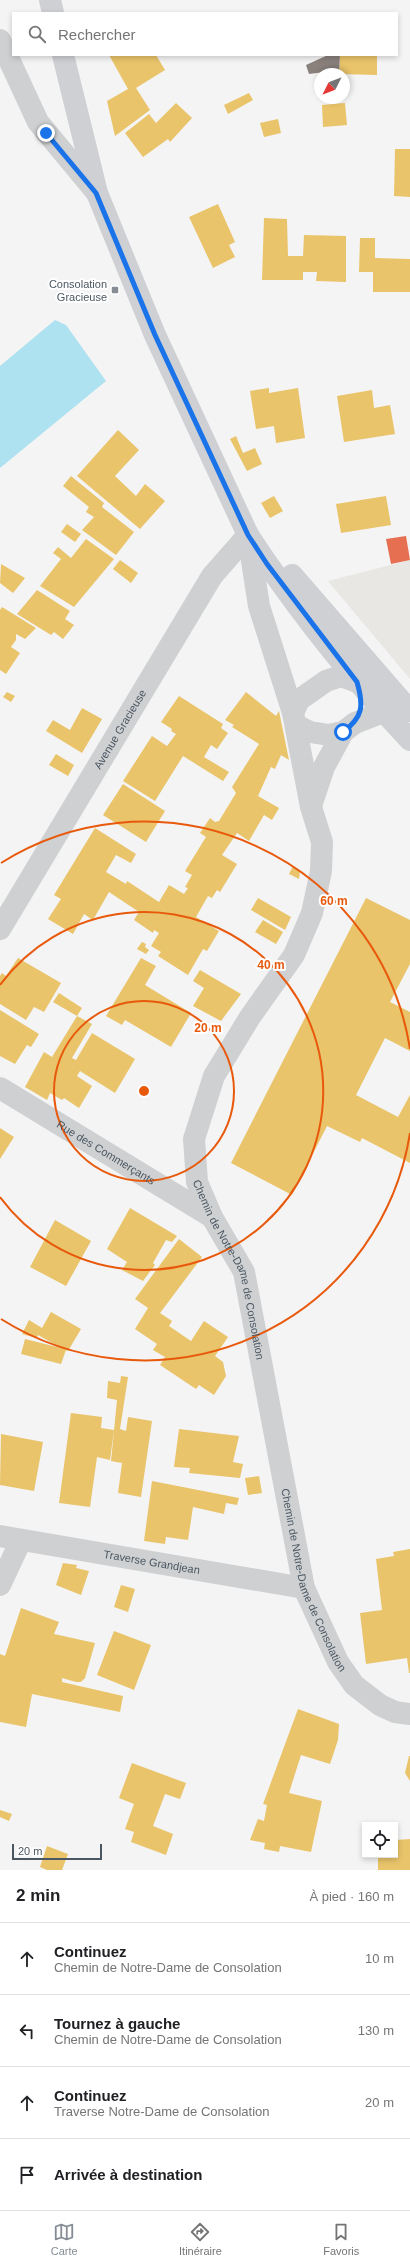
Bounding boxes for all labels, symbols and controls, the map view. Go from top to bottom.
search box [12,12,398,56]
icon: search [26,23,48,45]
text: Rechercher [58,26,136,43]
north arrow [314,68,350,104]
route end [37,124,55,142]
place label: Consolation Gracieuse [49,278,107,303]
marker: Consolation Gracieuse [110,285,120,295]
street label: Avenue Gracieuse [92,687,148,771]
route start [334,723,352,741]
text: 60 m [320,894,348,908]
text: 40 m [257,958,285,972]
text: 20 m [194,1021,222,1035]
centre of rings [137,1084,151,1098]
street label: Rue des Commerçants [55,1118,158,1187]
street label: Chemin de Notre-Dame de Consolation [191,1178,267,1361]
street label: Chemin de Notre-Dame de Consolation [279,1487,349,1674]
street label: Traverse Grandjean [103,1548,201,1576]
map controls [362,1822,398,1858]
button: locate [362,1822,398,1858]
scale bar [12,1842,102,1861]
text: 20 m [18,1845,42,1857]
text: 2 min [16,1886,60,1905]
text: À pied · 160 m [309,1889,394,1904]
text: Continuez [54,1943,127,1960]
icon: ahead [16,1948,38,1970]
text: 10 m [365,1951,394,1966]
text: Chemin de Notre-Dame de Consolation [54,1960,282,1975]
text: Tournez à gauche [54,2015,180,2032]
icon: left [16,2020,38,2042]
text: 130 m [358,2023,394,2038]
text: Chemin de Notre-Dame de Consolation [54,2032,282,2047]
text: Continuez [54,2087,127,2104]
icon: ahead [16,2092,38,2114]
text: 20 m [365,2095,394,2110]
text: Traverse Notre-Dame de Consolation [54,2104,270,2119]
icon: arrive [16,2164,38,2186]
text: Arrivée à destination [54,2166,202,2183]
tab: Carte [51,2221,78,2257]
tab: Itinéraire [179,2221,222,2257]
tab: Favoris [323,2221,359,2257]

